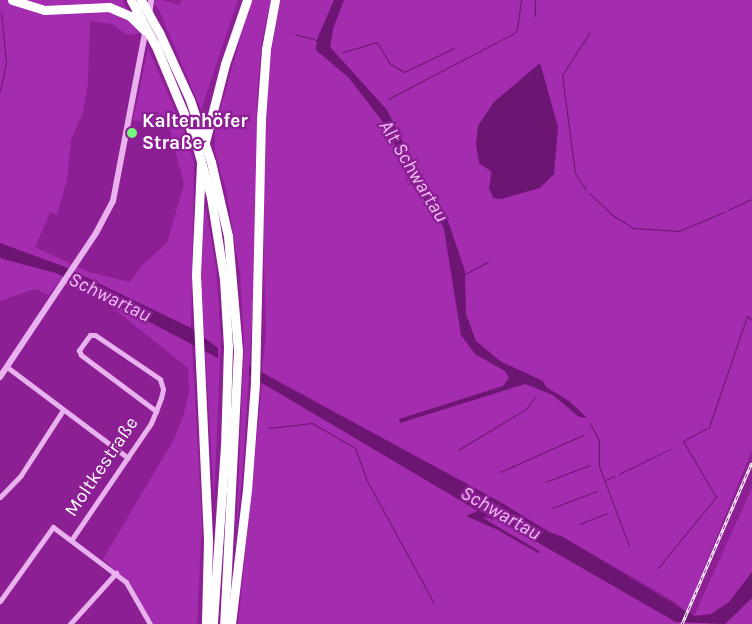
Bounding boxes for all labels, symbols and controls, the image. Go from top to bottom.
place label: Kaltenhöfer Straße [142,111,248,155]
water label: Alt Schwartau [374,115,454,227]
marker: Kaltenhöfer Straße [126,127,138,139]
water label: Schwartau [65,267,155,327]
street label: Moltkestraße [60,413,144,521]
water label: Schwartau [457,480,545,546]

